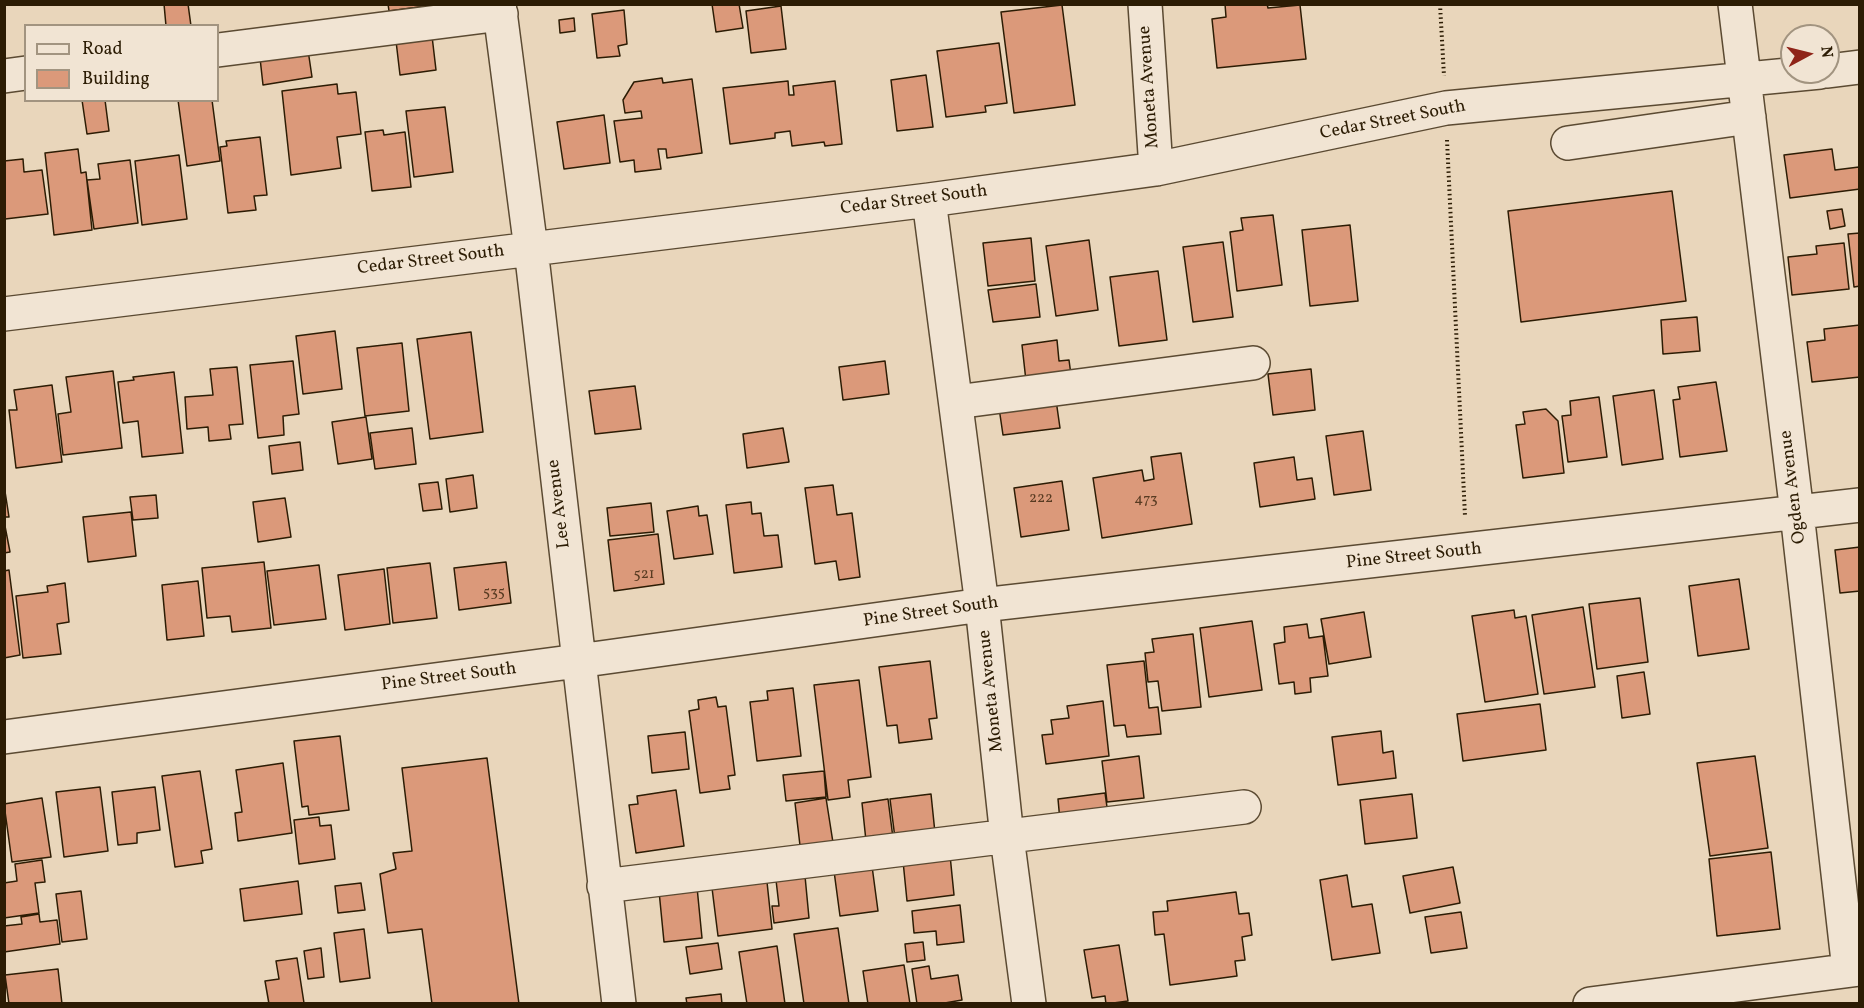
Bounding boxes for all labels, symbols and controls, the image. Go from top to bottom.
legend [24,24,219,102]
north arrow [1780,24,1840,84]
street label: Moneta Avenue [1135,25,1165,149]
text: Road [82,37,123,62]
text: N [1814,45,1838,59]
text: Building [82,67,150,92]
street label: Cedar Street South [1318,96,1468,146]
street label: Cedar Street South [839,181,989,221]
street label: Cedar Street South [356,241,506,281]
street label: Ogden Avenue [1776,429,1812,545]
street label: Lee Avenue [544,458,576,550]
house number: 222 [1029,490,1053,508]
house number: 473 [1134,491,1158,509]
street label: Pine Street South [1345,539,1483,575]
house number: 521 [633,566,655,584]
house number: 535 [483,584,505,602]
street label: Pine Street South [862,593,1000,633]
street label: Moneta Avenue [975,629,1009,753]
street label: Pine Street South [380,659,518,697]

